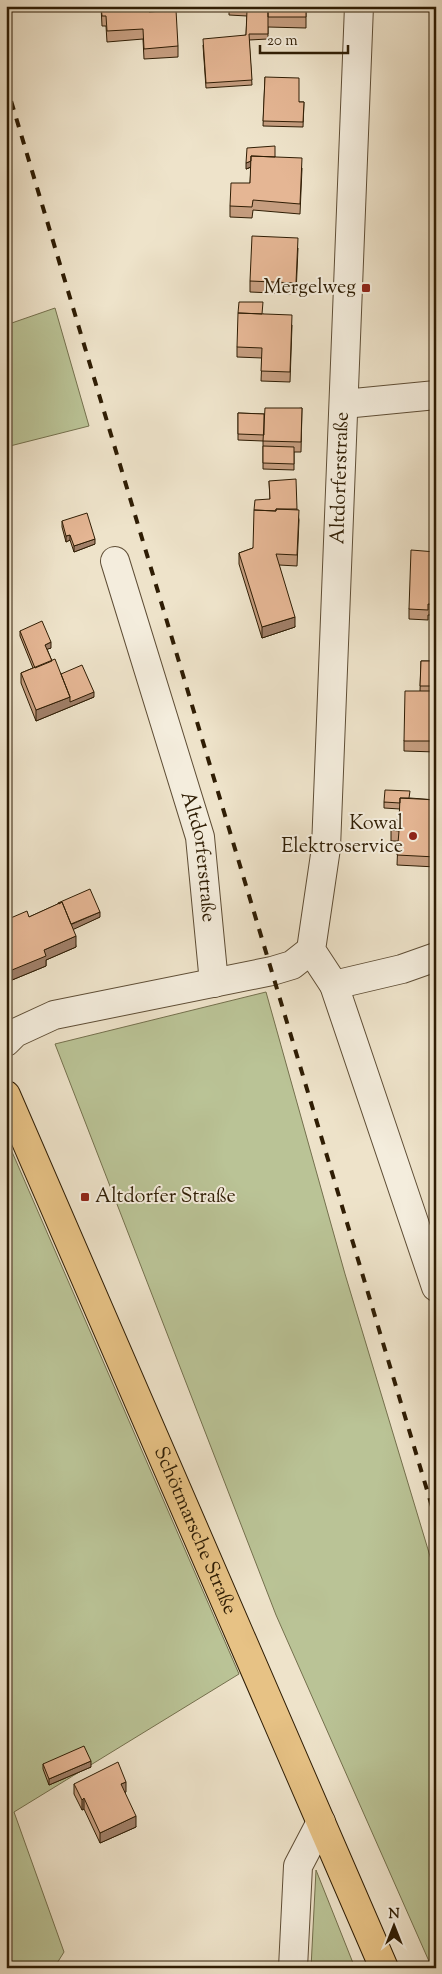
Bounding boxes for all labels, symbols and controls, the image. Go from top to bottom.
scale bar [260,22,347,54]
text: 20 m [267,31,298,52]
place label: Mergelweg [263,274,356,303]
marker: Mergelweg [360,282,372,294]
street label: Altdorferstraße [324,411,358,545]
street label: Altdorferstraße [172,788,223,924]
place label: Kowal Elektroservice [281,810,403,862]
marker: Kowal Elektroservice [407,830,419,842]
place label: Altdorfer Straße [95,1183,236,1212]
marker: Altdorfer Straße [79,1191,91,1203]
street label: Schötmarsche Straße [146,1442,244,1619]
north arrow [370,1902,420,1952]
text: N [388,1905,400,1925]

